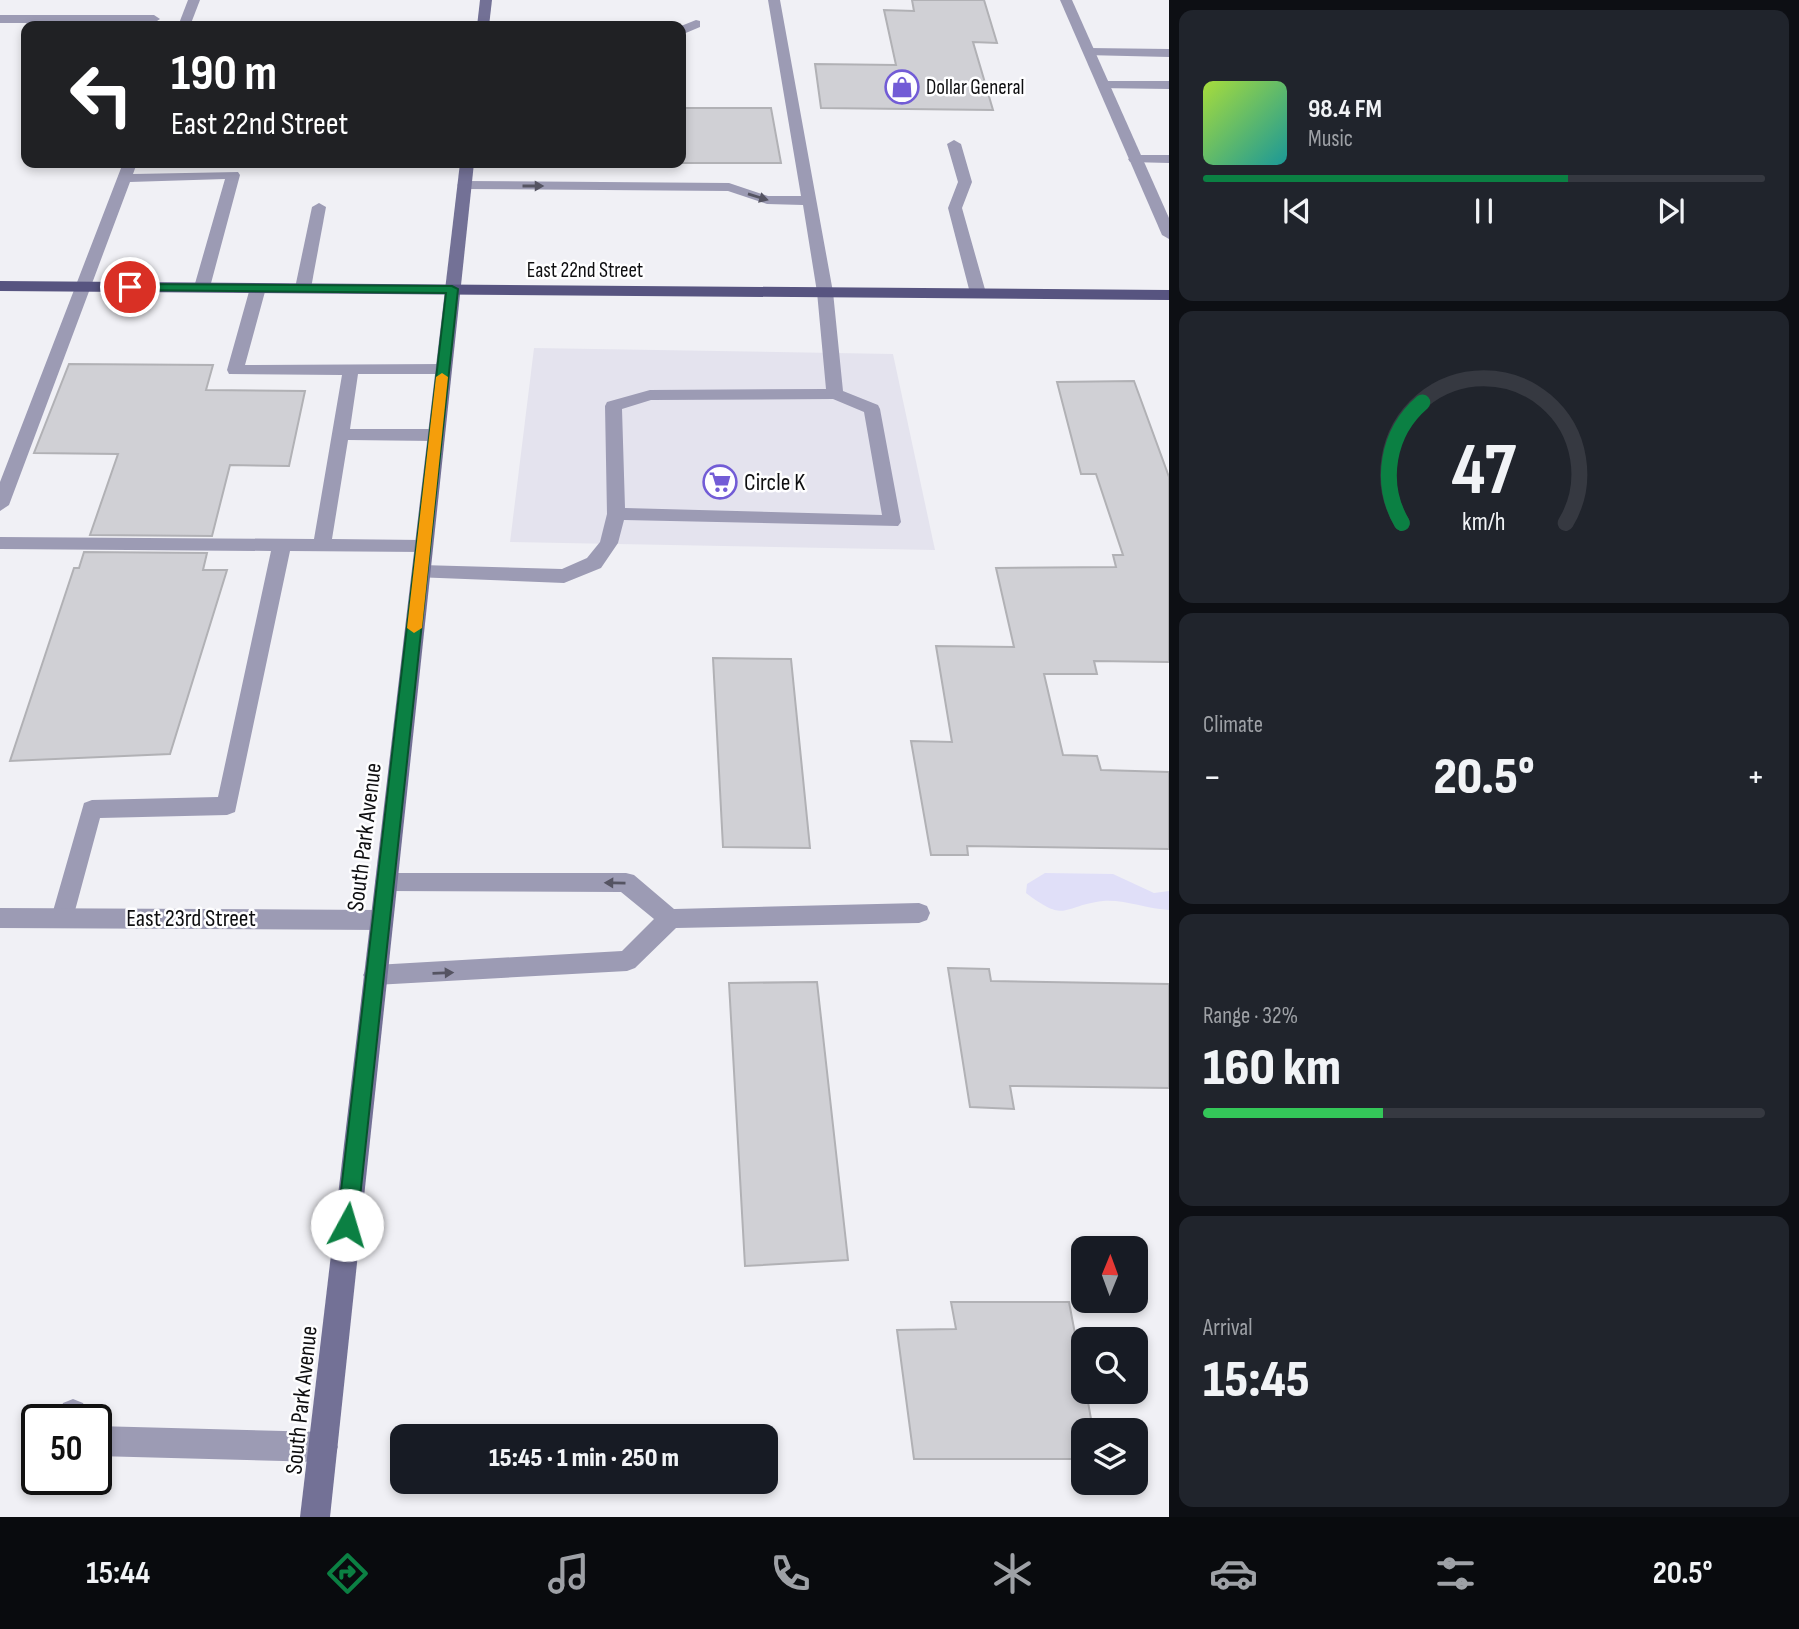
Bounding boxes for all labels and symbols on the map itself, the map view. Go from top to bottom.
shop icon: Dollar General [883,68,921,106]
place label: Dollar General [926,75,1024,100]
one-way arrow [522,180,544,192]
one-way arrow [748,192,769,202]
pin [100,257,160,317]
street label: East 22nd Street [527,258,643,283]
supermarket icon: Circle K [701,463,739,501]
place label: Circle K [744,468,805,497]
street label: South Park Avenue [341,761,388,913]
one-way arrow [604,877,626,888]
street label: East 23rd Street [126,904,256,933]
one-way arrow [433,967,455,979]
position arrow [310,1188,384,1262]
north arrow [1071,1236,1148,1312]
street label: South Park Avenue [279,1324,324,1476]
speed limit sign: 50 [21,1404,112,1495]

